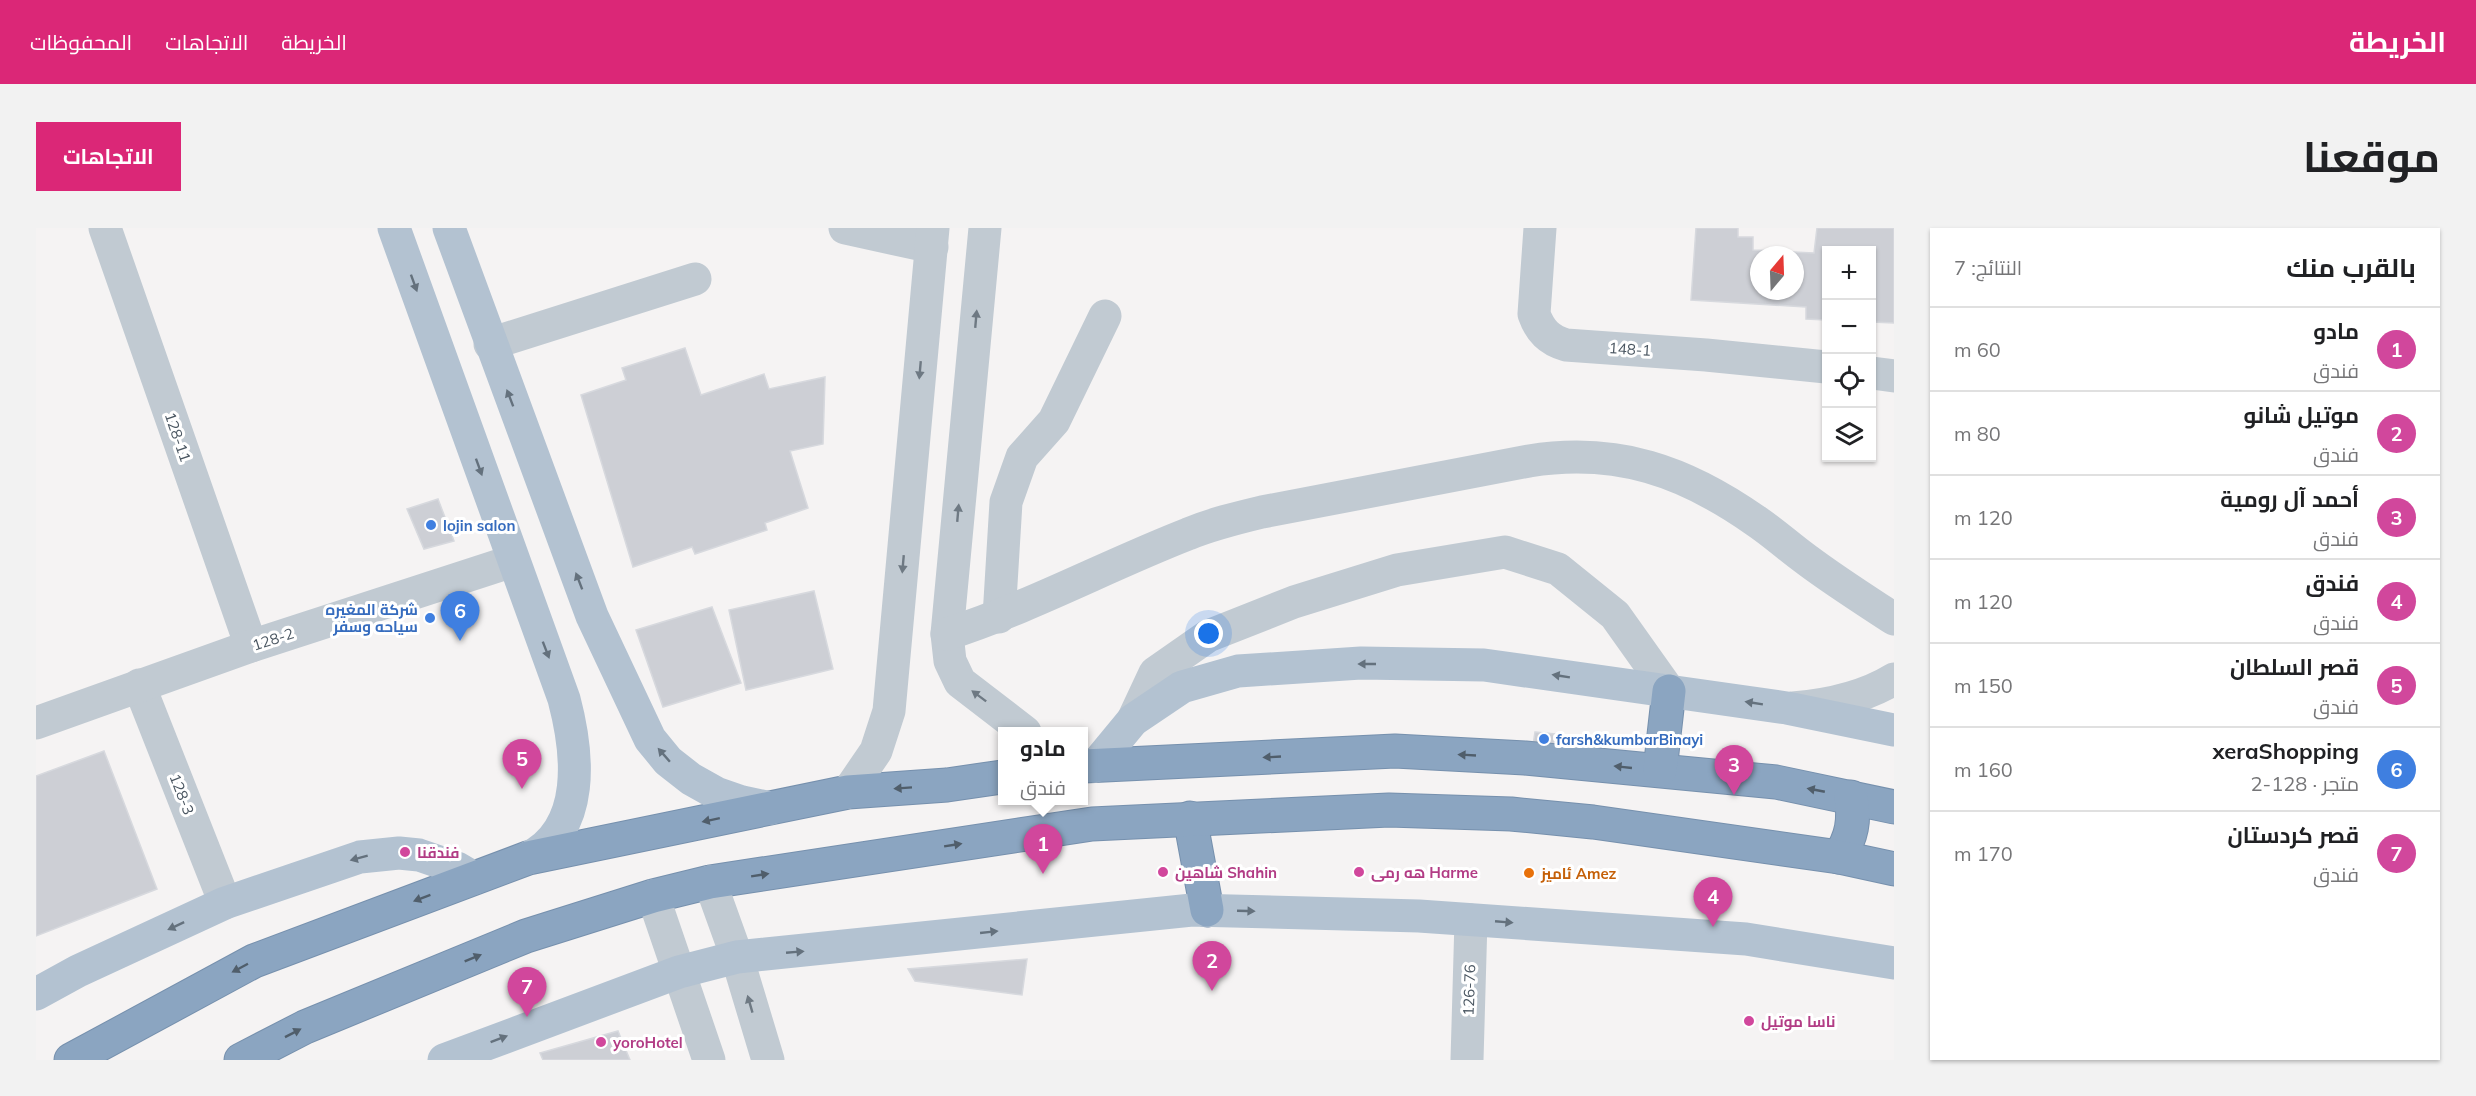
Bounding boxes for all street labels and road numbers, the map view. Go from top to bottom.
street label: 148-1 [1608,338,1652,360]
street label: 128-11 [161,410,195,464]
street label: 128-2 [250,623,296,655]
street label: 128-3 [166,771,198,817]
street label: 126-76 [1459,964,1479,1016]

